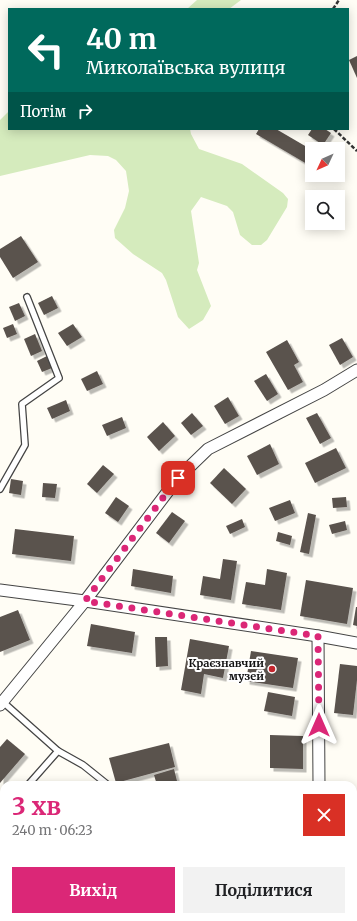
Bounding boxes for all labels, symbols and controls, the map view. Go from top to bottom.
text: 40 m [86,21,157,57]
icon: left [20,24,72,76]
text: Миколаївська вулиця [86,56,285,79]
icon: right [74,100,96,122]
text: Потім [20,102,66,121]
north arrow [305,142,345,182]
map controls [305,142,345,230]
button: search [305,190,345,230]
pin [161,461,195,495]
icon: arrive [167,467,189,489]
place label: Краєзнавчий музей [188,656,264,683]
marker: Краєзнавчий музей [267,664,277,674]
position arrow [298,704,340,746]
text: 3 хв [12,791,61,822]
button: close [303,794,345,836]
text: 240 m · 06:23 [12,822,93,839]
button: Вихід [12,867,175,913]
button: Поділитися [183,867,345,913]

